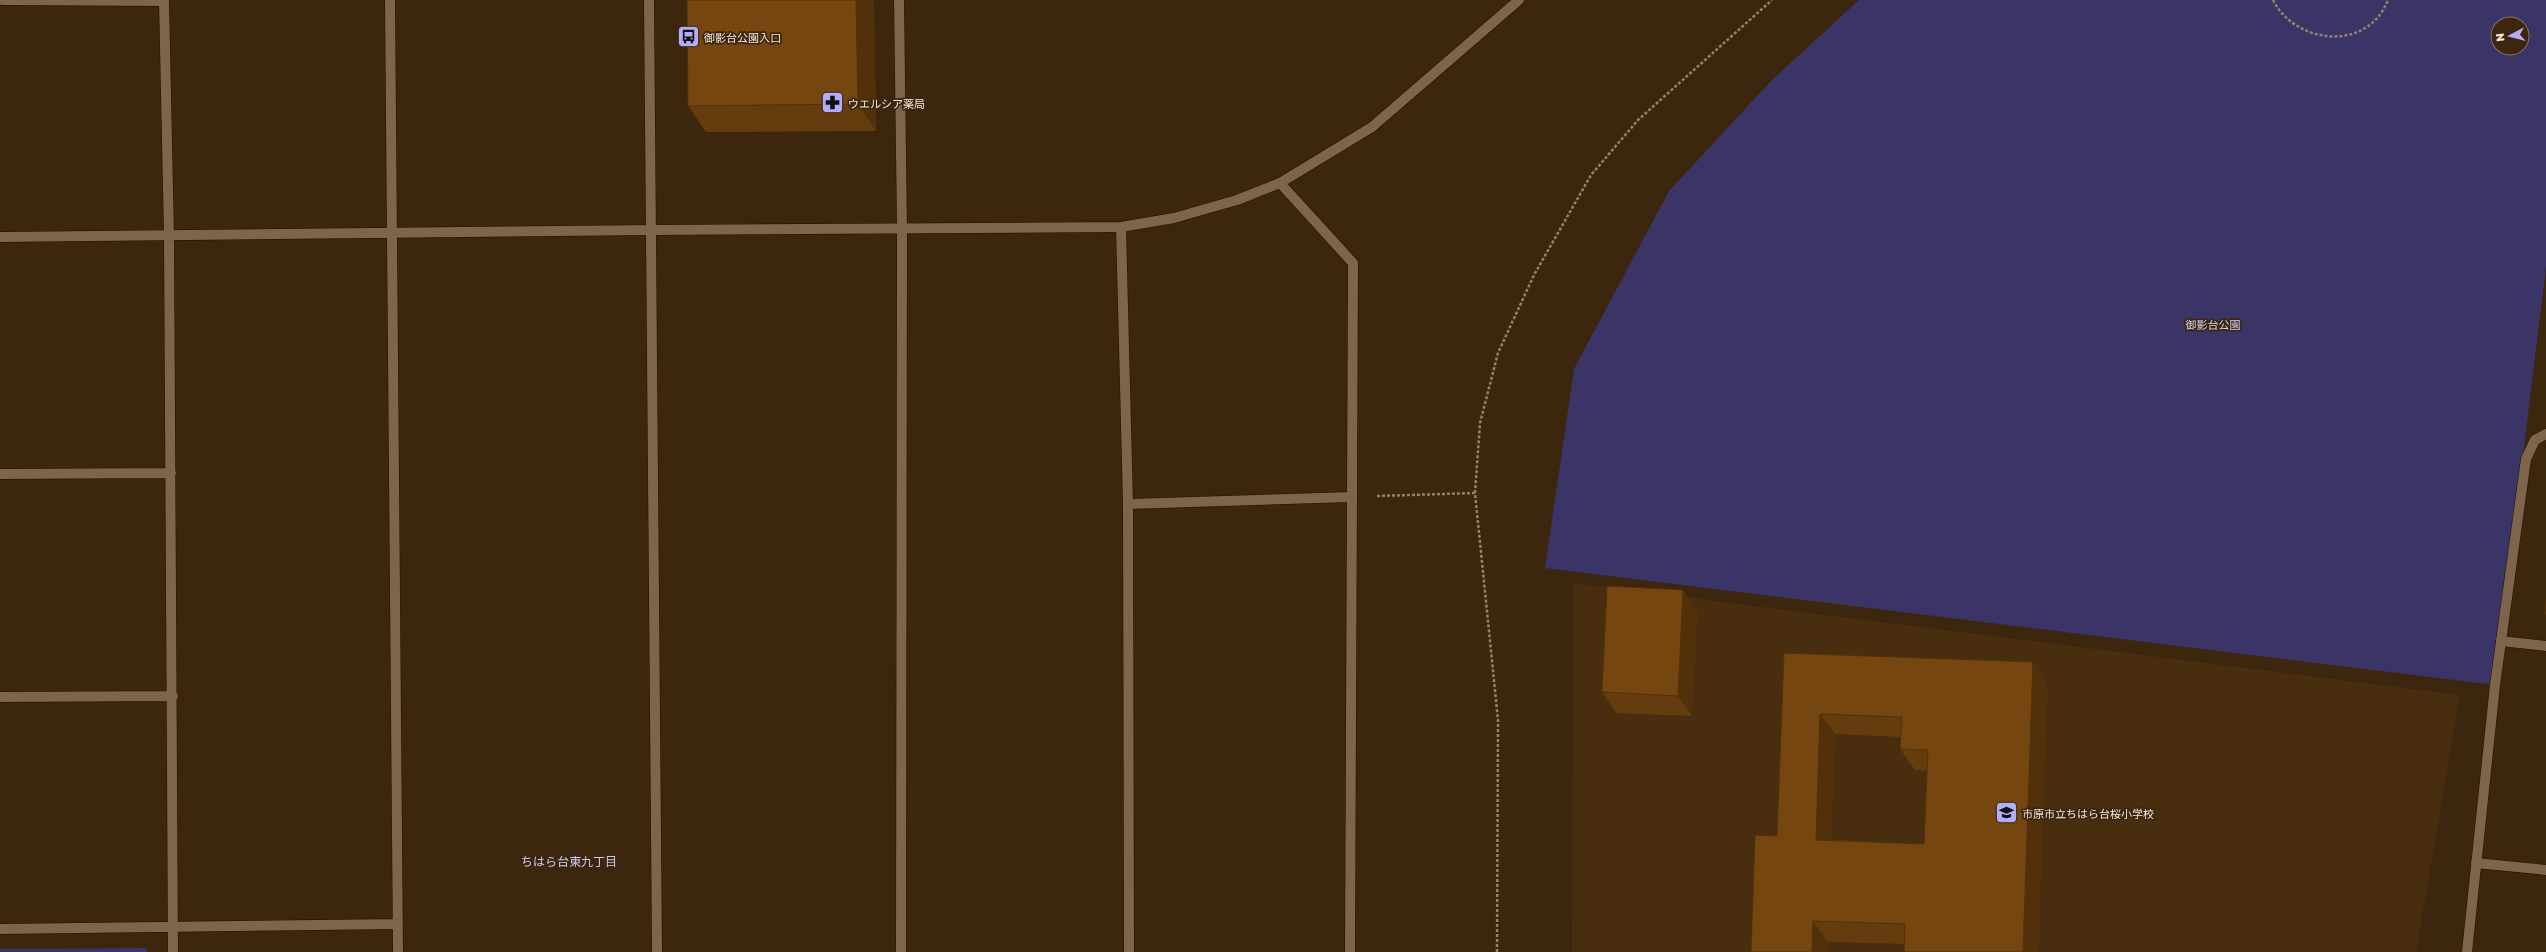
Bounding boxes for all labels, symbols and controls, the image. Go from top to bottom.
north arrow [2490,16,2530,56]
bus stop icon: 御影台公園入口 [675,24,701,50]
place label: 御影台公園入口 [703,31,781,44]
text: N [2493,32,2507,42]
pharmacy icon: ウエルシア薬局 [820,90,846,116]
place label: ウエルシア薬局 [848,97,925,110]
park label: 御影台公園 [2185,318,2241,331]
school or university icon: 市原市立ちはら台桜小学校 [1993,800,2019,826]
place label: 市原市立ちはら台桜小学校 [2022,807,2154,820]
district label: ちはら台東九丁目 [521,854,617,869]

